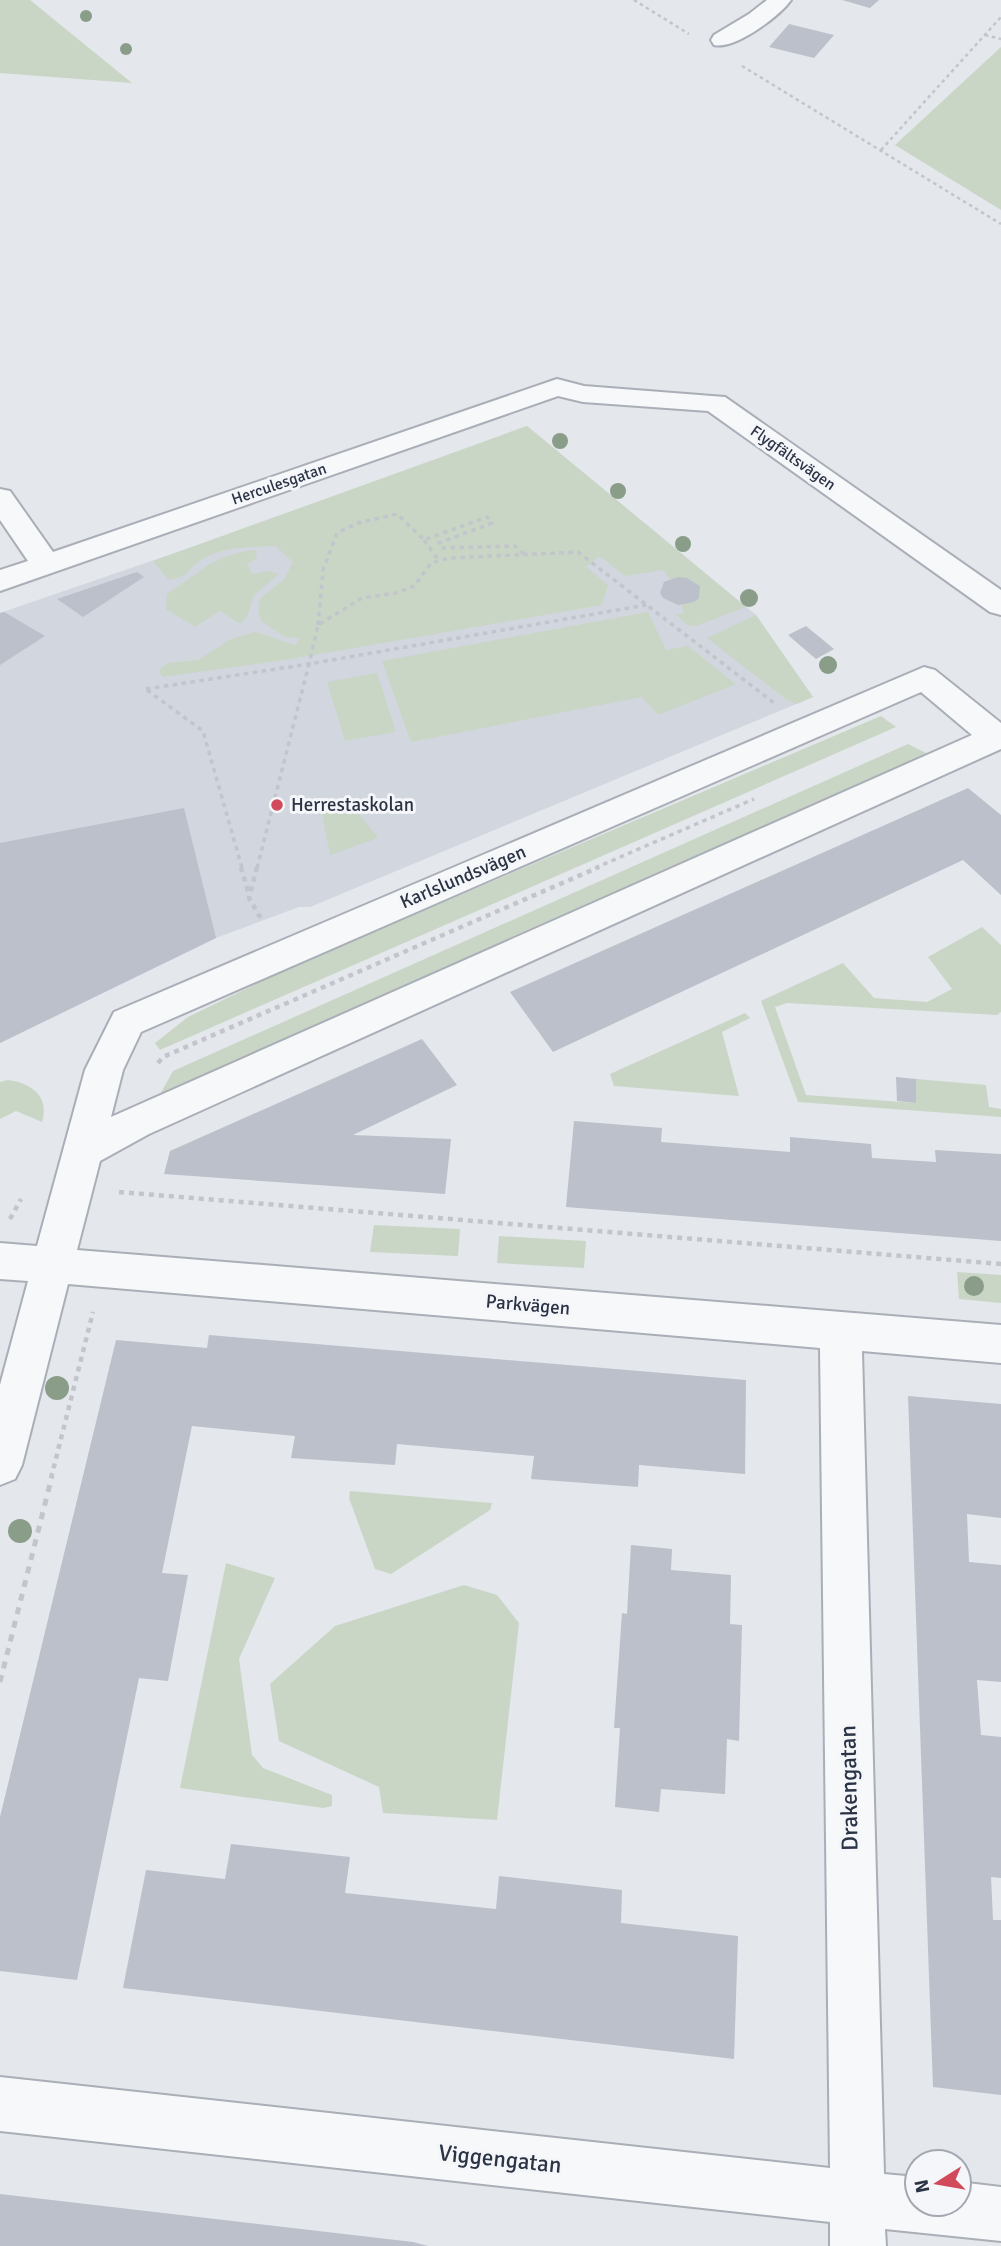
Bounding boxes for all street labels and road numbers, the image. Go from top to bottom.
street label: Flygfältsvägen [746,421,840,495]
street label: Herculesgatan [229,458,329,510]
street label: Karlslundsvägen [396,840,530,914]
street label: Parkvägen [485,1289,571,1321]
street label: Drakengatan [833,1725,865,1851]
street label: Viggengatan [437,2138,563,2180]

